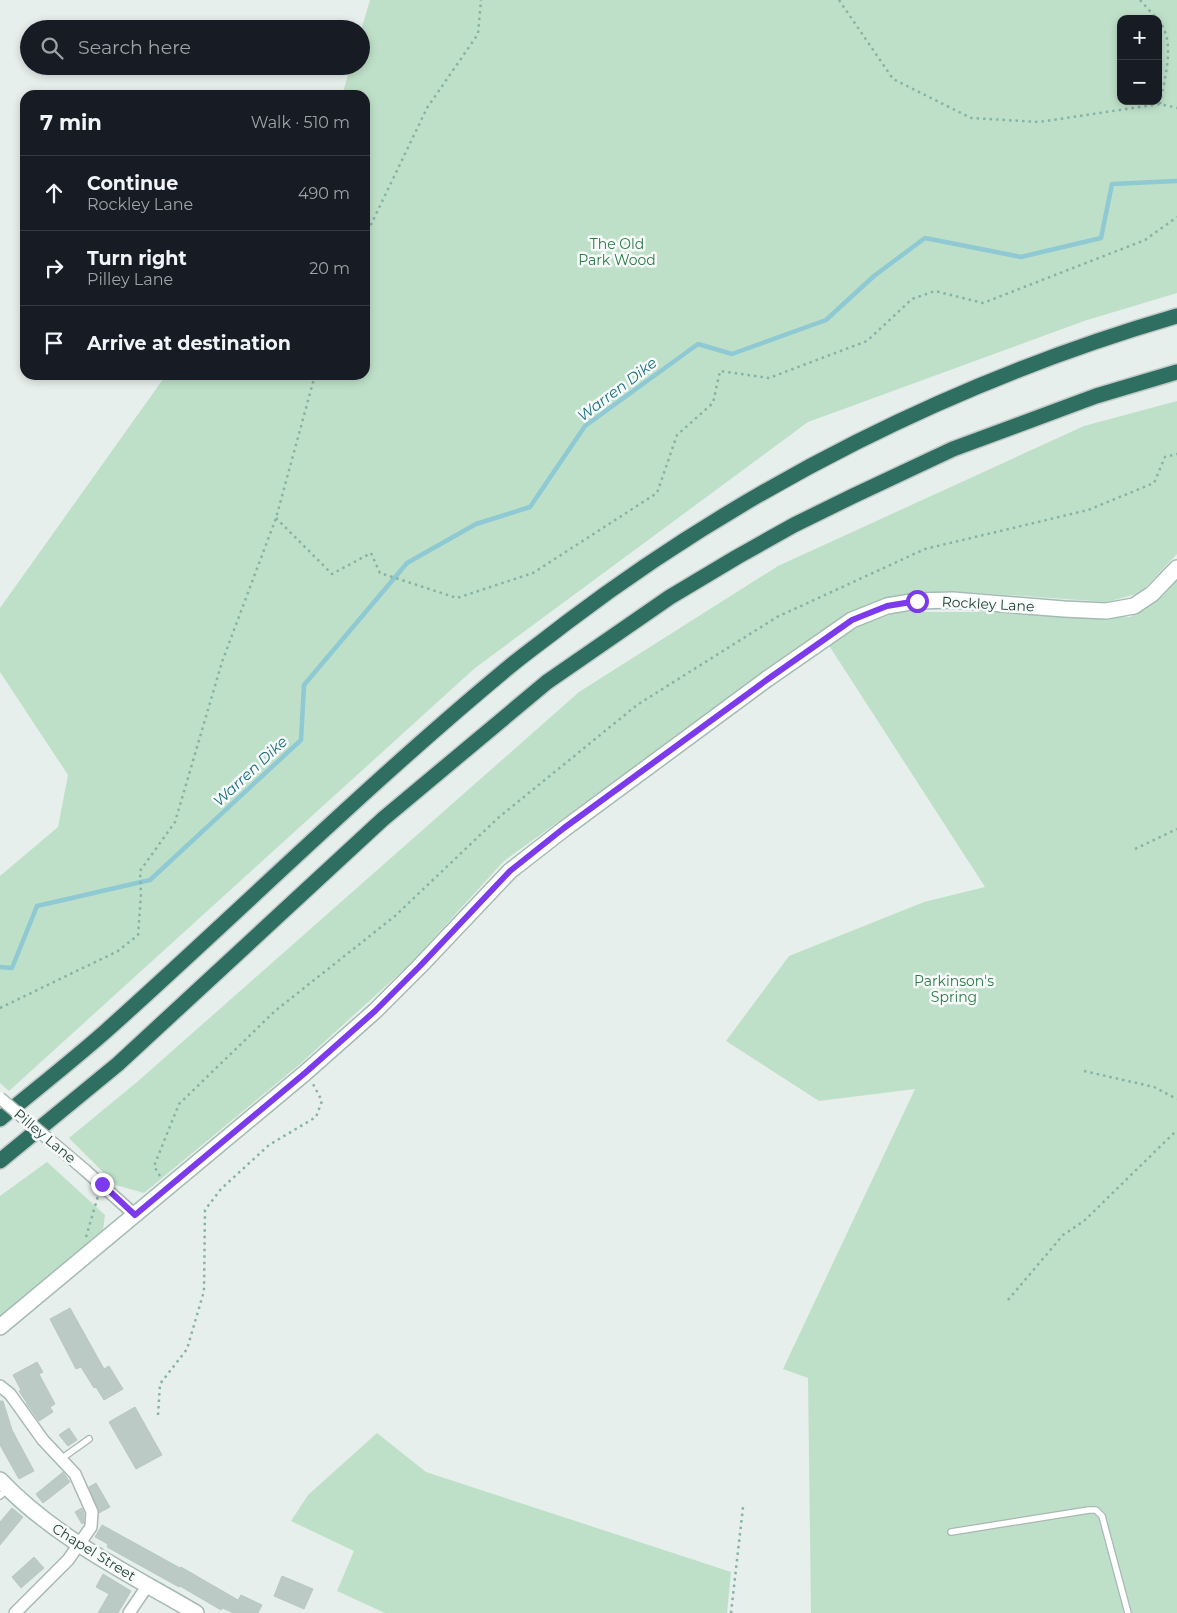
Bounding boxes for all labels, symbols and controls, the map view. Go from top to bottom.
map controls [1117,15,1162,105]
button: + [1117,15,1162,60]
search box [20,20,370,75]
icon: search [38,34,66,62]
text: Search here [78,36,191,59]
button: − [1117,60,1162,105]
text: 7 min [40,110,102,135]
text: Walk · 510 m [251,113,350,132]
text: Continue [87,172,178,195]
icon: ahead [40,179,68,207]
text: 490 m [298,184,350,203]
text: Rockley Lane [87,195,193,214]
park label: The Old Park Wood [578,235,656,269]
text: Turn right [87,247,187,270]
icon: right [40,254,68,282]
text: 20 m [309,259,350,278]
text: Pilley Lane [87,270,173,289]
icon: arrive [40,329,68,357]
text: Arrive at destination [87,332,291,355]
water label: Warren Dike [573,353,661,425]
route start [906,590,929,613]
street label: Rockley Lane [941,593,1035,615]
water label: Warren Dike [209,732,291,810]
park label: Parkinson's Spring [914,972,994,1006]
street label: Pilley Lane [10,1105,80,1167]
route end [91,1173,114,1196]
street label: Chapel Street [49,1519,139,1585]

